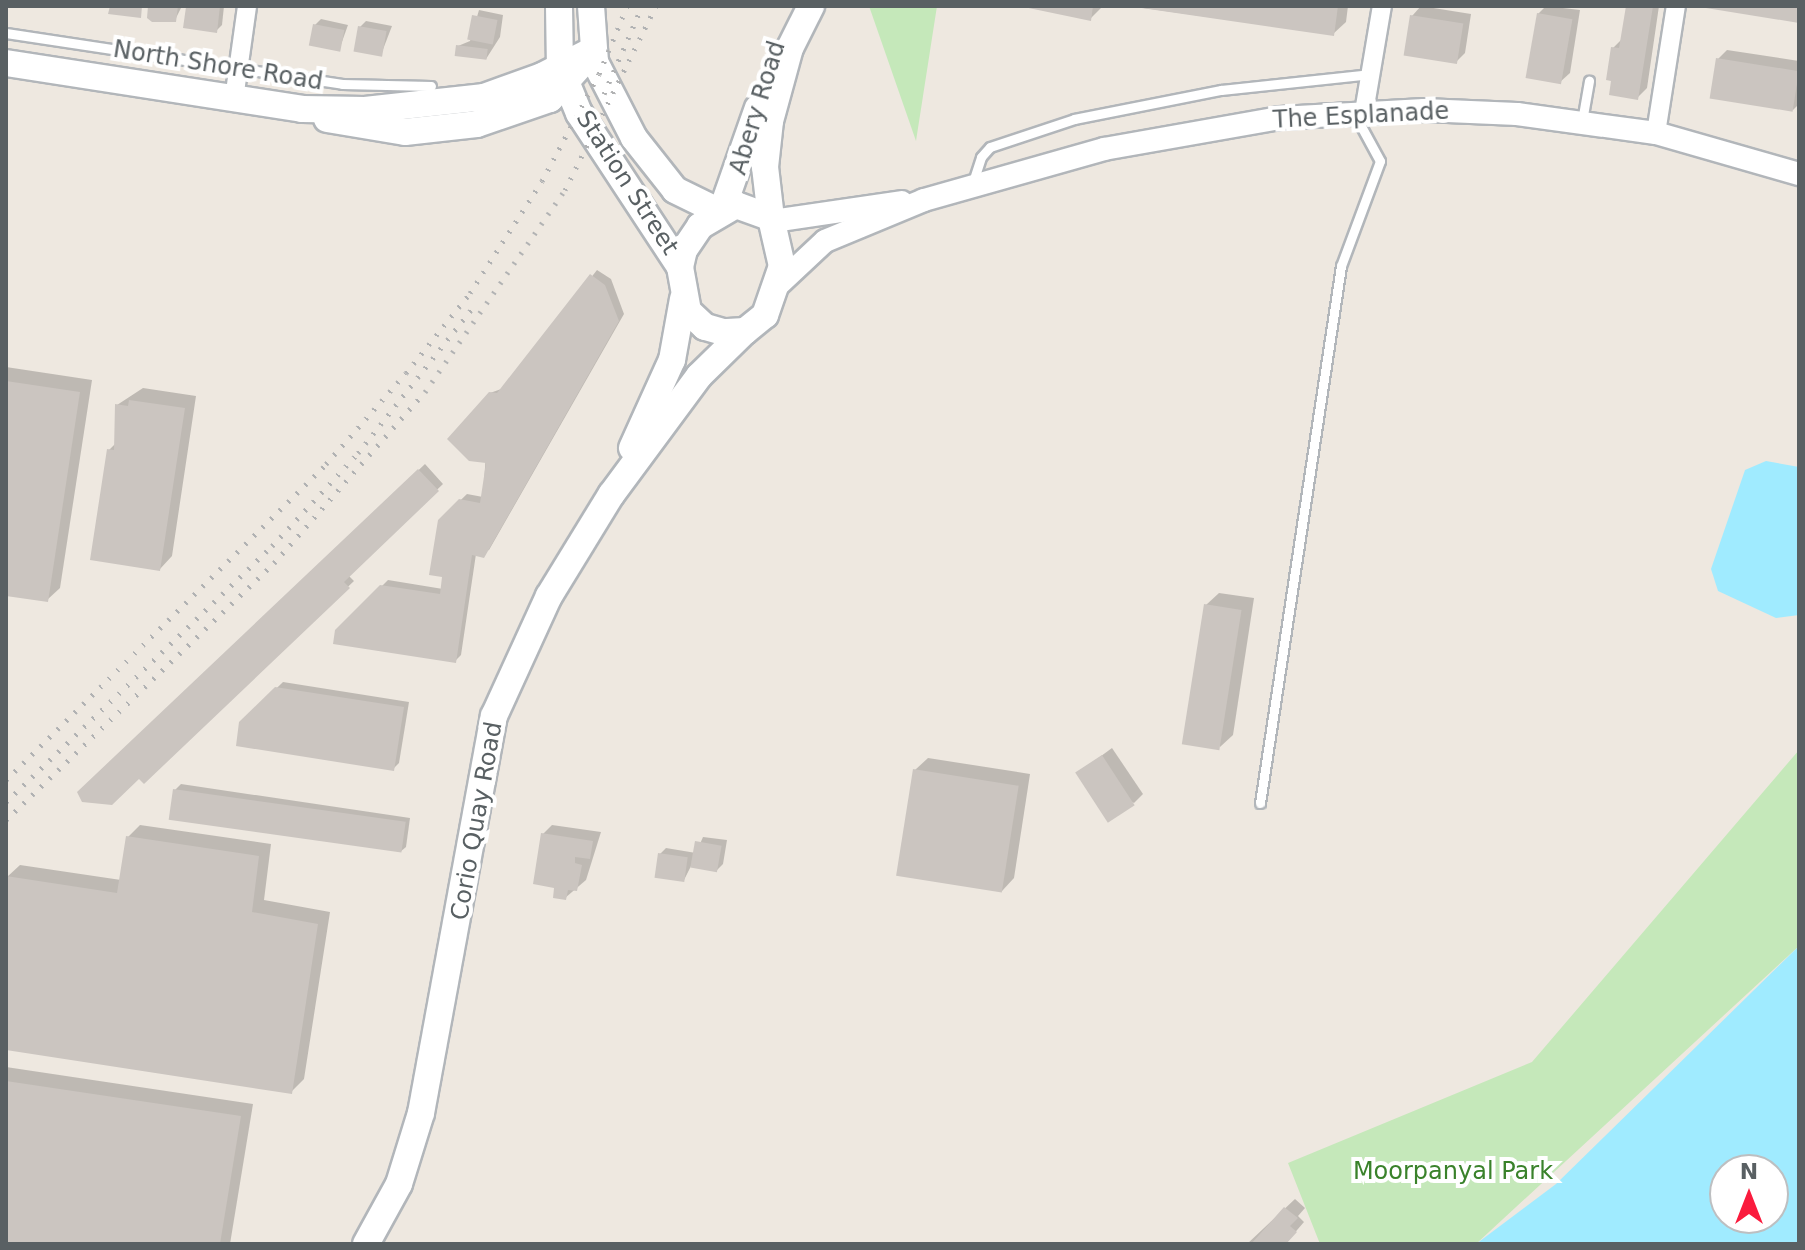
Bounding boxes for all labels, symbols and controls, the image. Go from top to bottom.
street label: North Shore Road [111,35,325,97]
street label: Abery Road [724,38,792,178]
street label: The Esplanade [1272,97,1450,135]
street label: Station Street [570,106,684,260]
street label: Corio Quay Road [445,719,509,923]
north arrow [1709,1154,1789,1234]
park label: Moorpanyal Park [1353,1158,1553,1186]
text: N [1740,1159,1758,1184]

